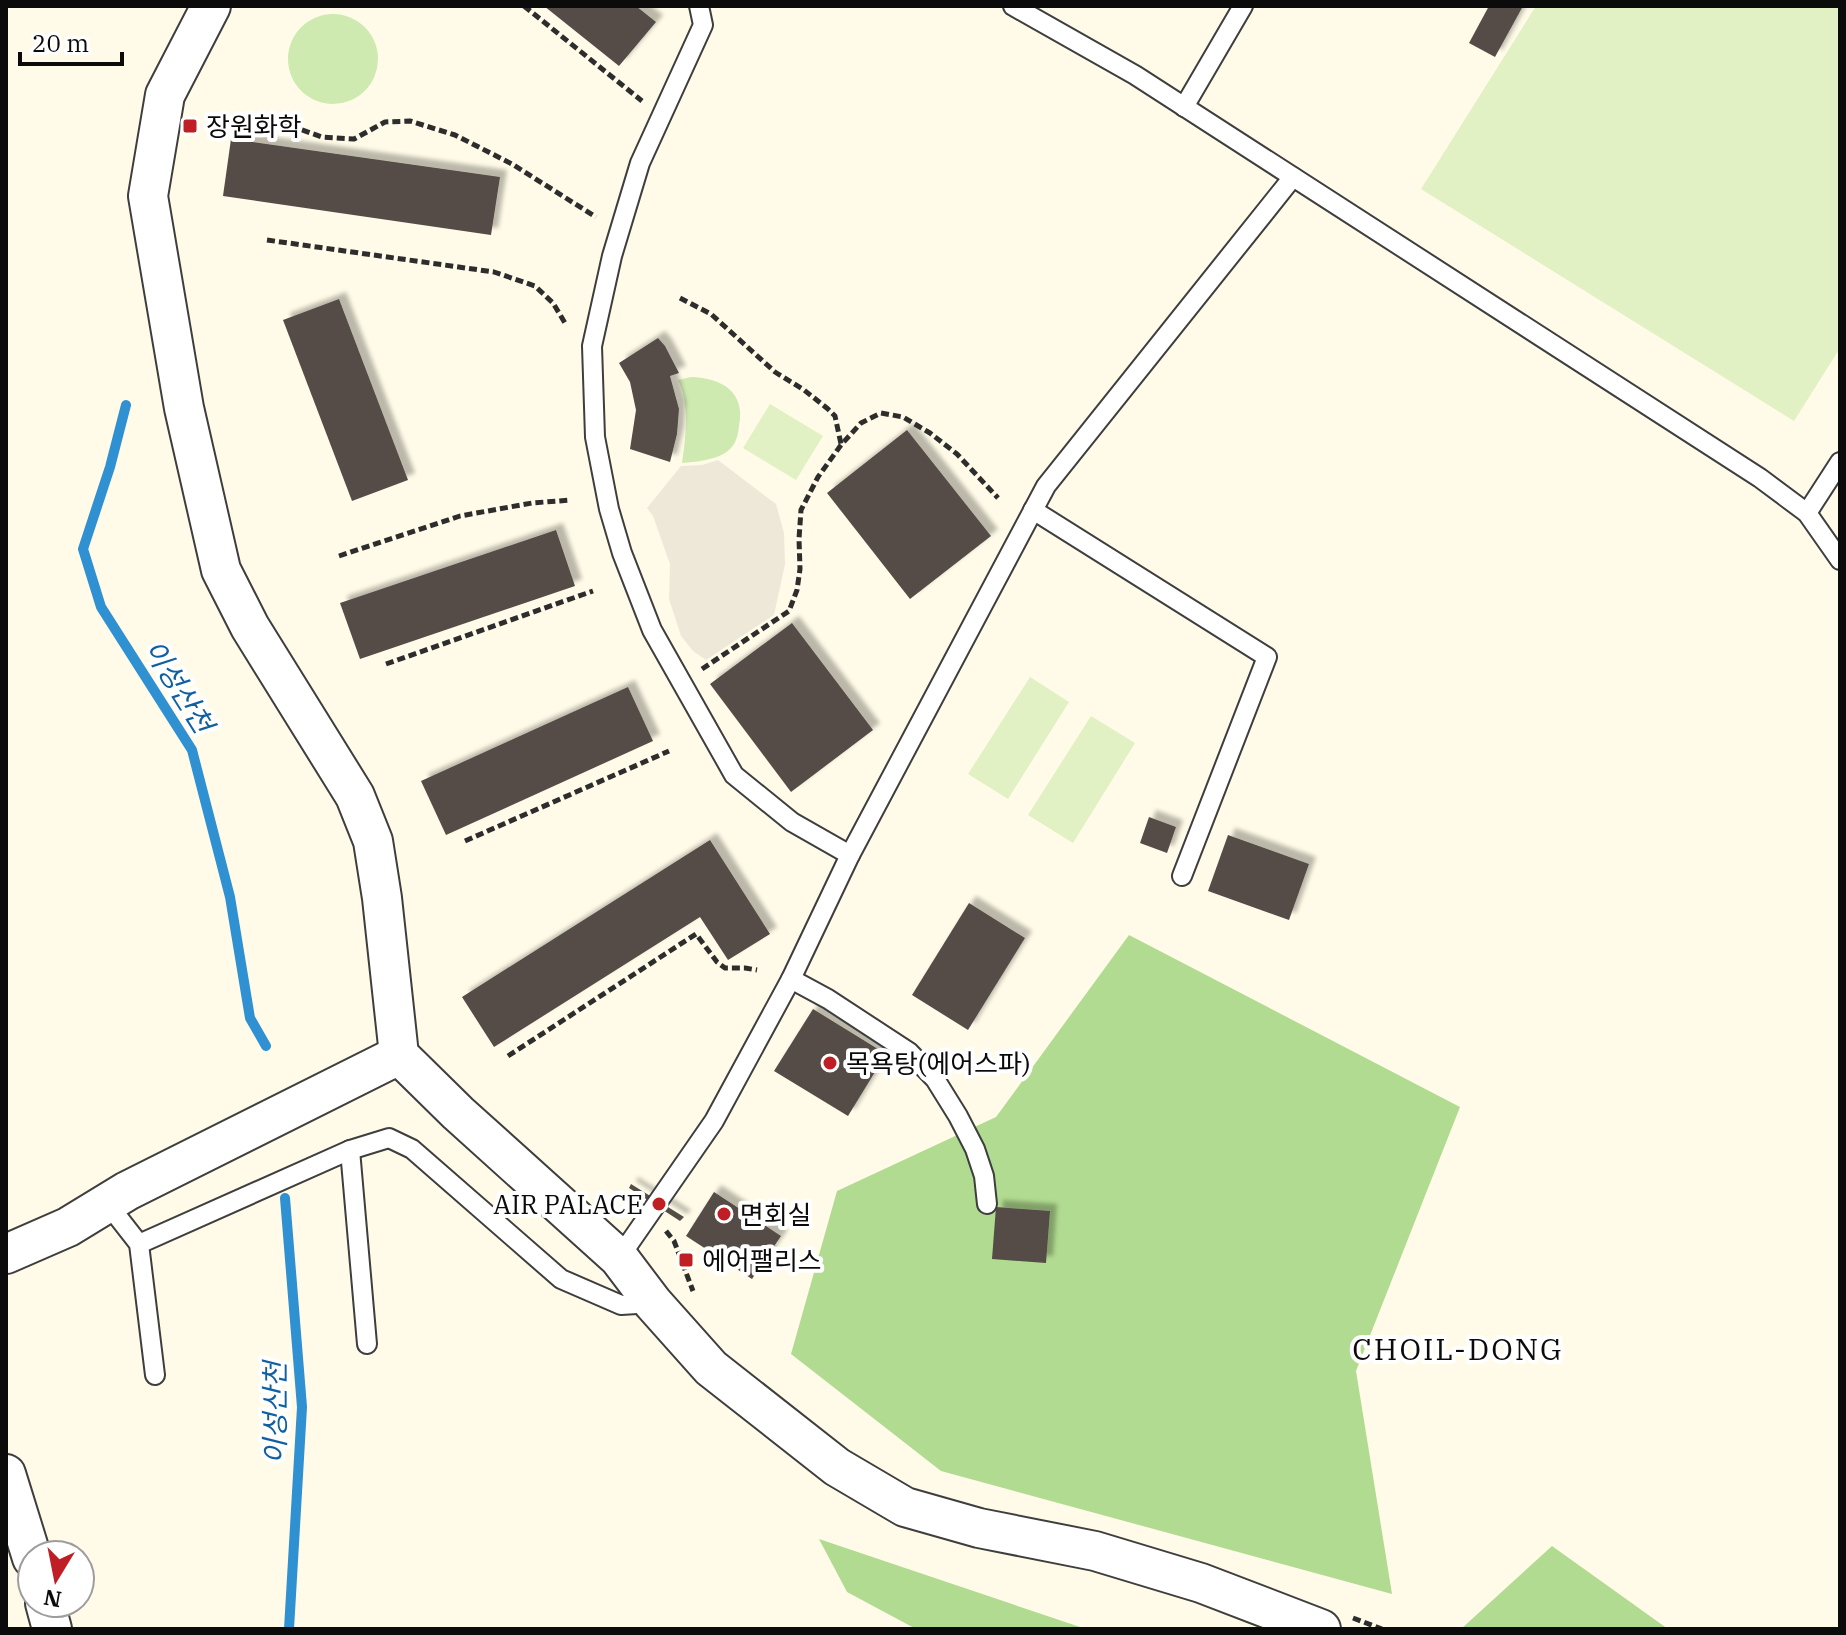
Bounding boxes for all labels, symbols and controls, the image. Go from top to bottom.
scale bar [20,16,122,66]
text: 20 m [32,27,89,59]
place label: 장원화학 [206,109,302,143]
marker: 장원화학 [181,117,199,135]
water label: 이성산천 [136,633,224,742]
place label: 목욕탕(에어스파) [846,1046,1031,1080]
marker: 목욕탕(에어스파) [821,1054,839,1072]
place label: AIR PALACE [493,1187,643,1221]
marker: AIR PALACE [650,1195,668,1213]
place label: 면회실 [740,1197,812,1231]
marker: 면회실 [715,1205,733,1223]
place label: 에어팰리스 [702,1243,822,1277]
marker: 에어팰리스 [677,1251,695,1269]
district label: CHOIL-DONG [1352,1329,1564,1368]
water label: 이성산천 [256,1358,293,1465]
north arrow [16,1539,96,1619]
text: N [41,1583,64,1615]

